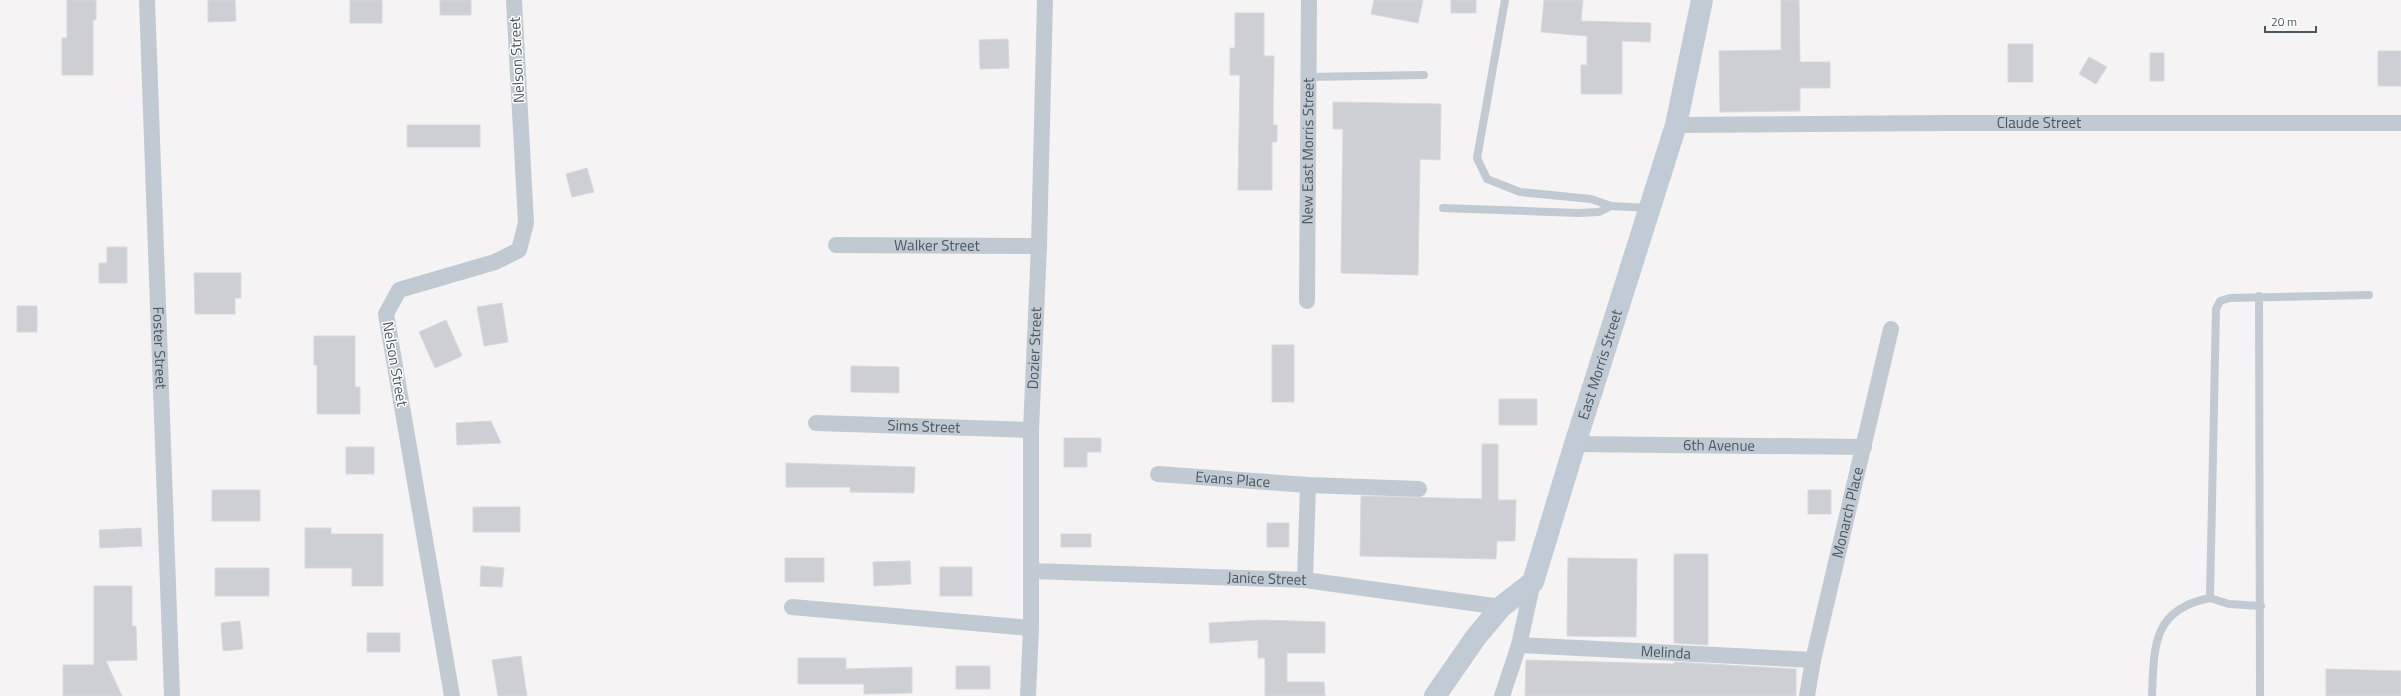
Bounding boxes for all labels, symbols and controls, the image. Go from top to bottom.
scale bar [2265,8,2316,34]
text: 20 m [2271,12,2297,31]
street label: Nelson Street [503,16,530,104]
street label: New East Morris Street [1296,77,1319,225]
street label: Claude Street [1997,111,2082,134]
street label: Walker Street [894,233,981,257]
street label: Foster Street [147,306,173,390]
street label: Dozier Street [1021,306,1047,390]
street label: East Morris Street [1571,306,1628,423]
street label: Nelson Street [377,320,414,409]
street label: Sims Street [887,413,962,439]
street label: 6th Avenue [1683,433,1755,457]
street label: Evans Place [1195,465,1271,493]
street label: Monarch Place [1825,465,1869,560]
street label: Janice Street [1227,565,1308,591]
street label: Melinda [1640,639,1692,665]

